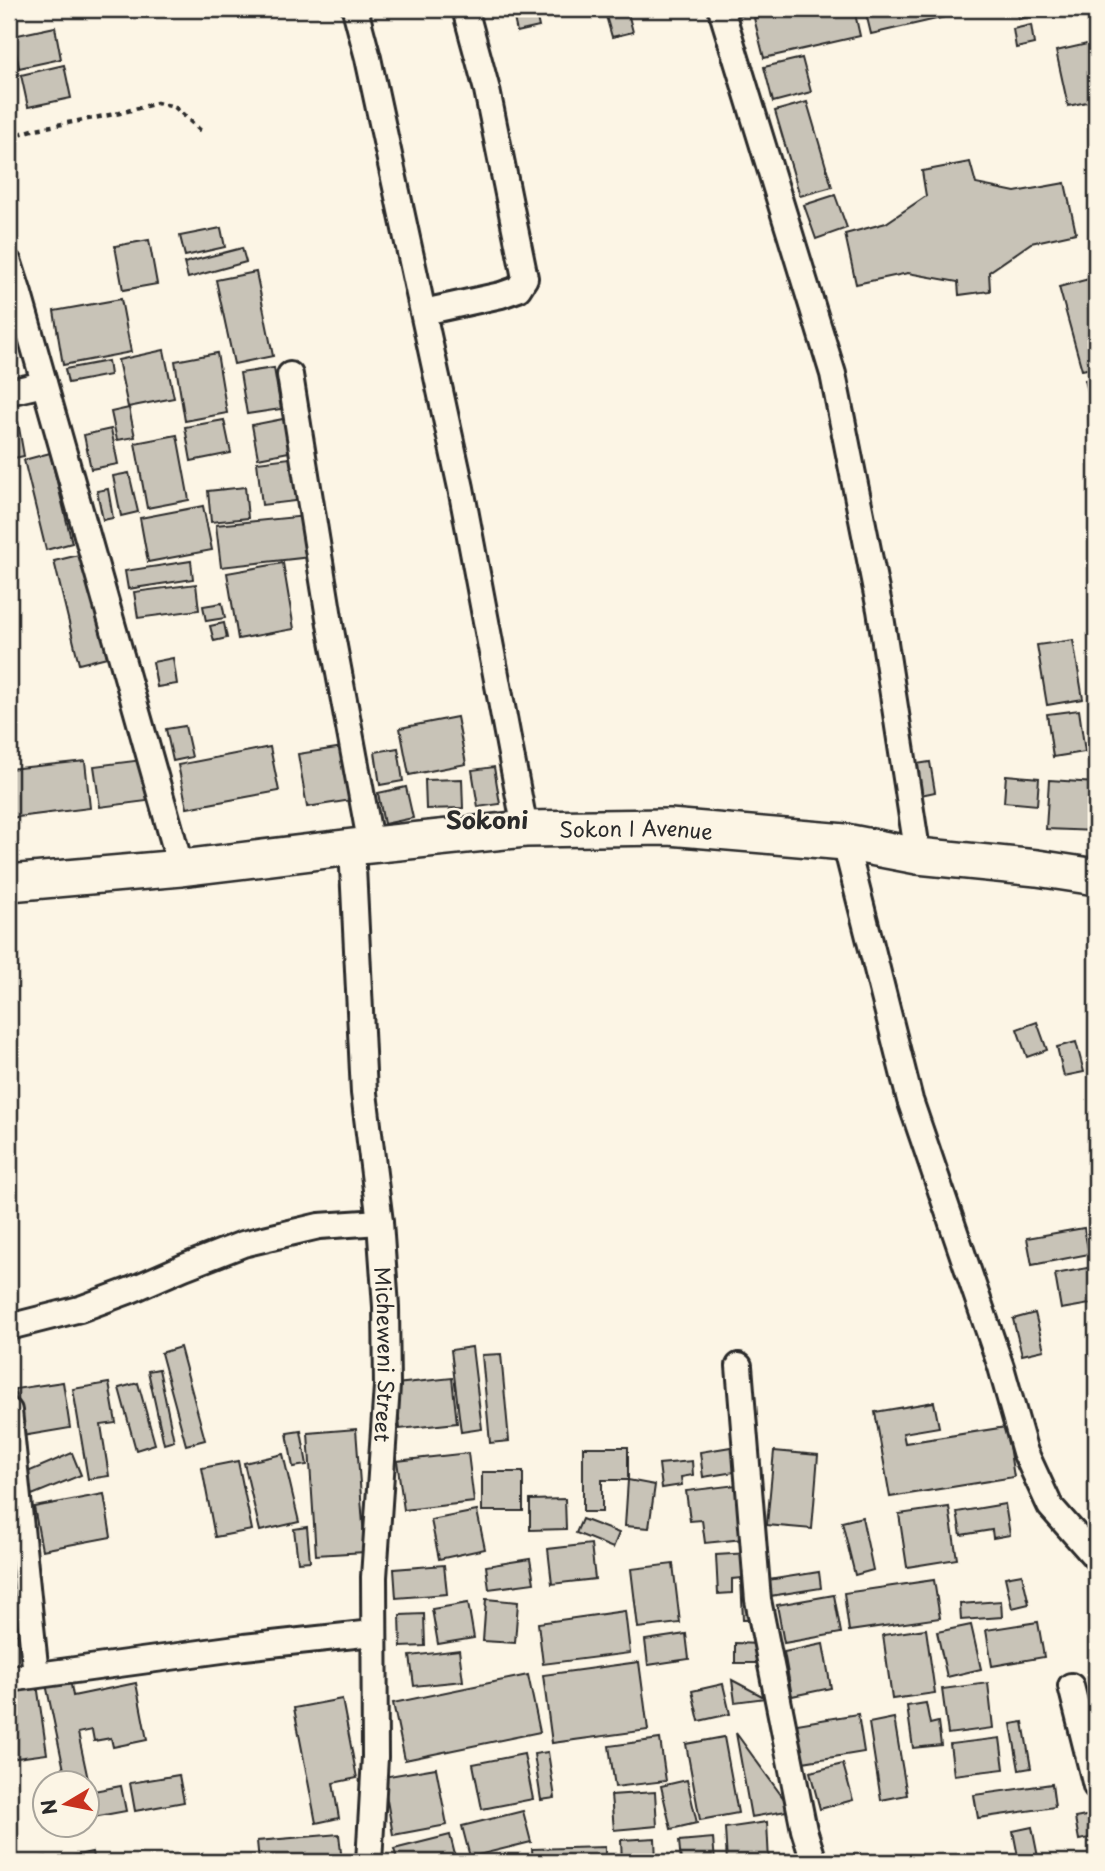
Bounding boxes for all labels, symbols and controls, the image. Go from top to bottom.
district label: Sokoni [446,801,528,837]
street label: Sokon I Avenue [559,811,714,847]
street label: Micheweni Street [367,1266,403,1443]
north arrow [32,1770,102,1840]
text: N [33,1797,63,1817]

